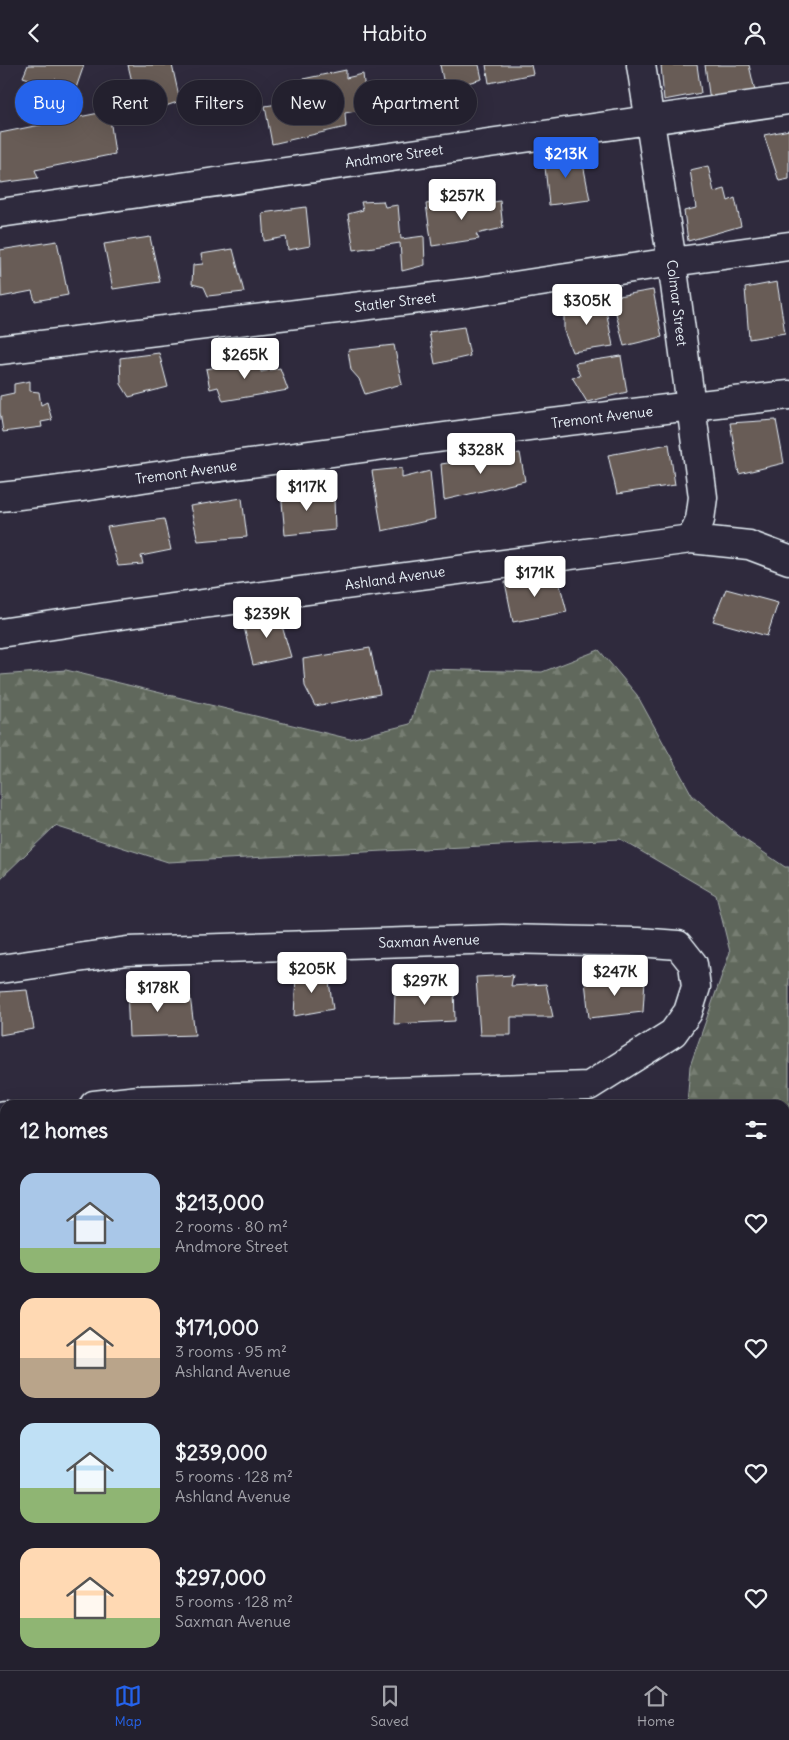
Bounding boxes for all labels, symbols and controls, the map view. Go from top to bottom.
icon: back [20,19,48,47]
text: Habito [362,19,427,47]
icon: person [741,19,769,47]
chip: Buy [15,80,83,125]
chip: Rent [93,80,167,125]
chip: Filters [177,80,262,125]
chip: New [272,80,344,125]
chip: Apartment [354,80,477,125]
pin: $213K [531,137,601,179]
street label: Andmore Street [344,140,445,172]
text: $213K [545,143,587,163]
pin: $257K [427,179,497,221]
text: $257K [440,185,484,205]
street label: Colmar Street [663,259,691,347]
pin: $305K [552,283,622,326]
street label: Statler Street [353,288,437,316]
text: $305K [563,290,611,310]
pin: $265K [210,337,280,380]
text: $265K [222,344,268,364]
street label: Tremont Avenue [550,402,654,432]
pin: $328K [446,433,516,475]
text: $328K [458,439,504,459]
street label: Tremont Avenue [134,456,238,488]
pin: $117K [272,469,342,512]
text: $117K [287,476,327,496]
pin: $171K [500,555,570,598]
street label: Ashland Avenue [344,562,446,594]
text: $171K [515,562,555,582]
pin: $239K [232,597,302,639]
text: $239K [244,603,290,623]
street label: Saxman Avenue [378,930,480,952]
pin: $205K [277,951,347,994]
pin: $247K [580,955,650,997]
text: $205K [288,958,336,978]
text: $247K [593,961,637,981]
pin: $297K [390,963,460,1006]
text: $297K [403,970,447,990]
pin: $178K [123,971,193,1013]
text: $178K [137,977,179,997]
icon: filters [742,1116,770,1144]
text: 12 homes [20,1117,108,1144]
text: $213,000 [175,1189,264,1216]
icon: home [60,1193,120,1253]
icon: heart [742,1209,770,1237]
text: 2 rooms · 80 m² [175,1216,288,1236]
text: Andmore Street [175,1236,288,1256]
text: $171,000 [175,1314,259,1341]
icon: home [60,1318,120,1378]
icon: heart [742,1334,770,1362]
text: 3 rooms · 95 m² [175,1341,287,1361]
text: Ashland Avenue [175,1361,291,1381]
text: $239,000 [175,1439,268,1466]
icon: home [60,1443,120,1503]
icon: heart [742,1459,770,1487]
text: 5 rooms · 128 m² [175,1466,293,1486]
text: Ashland Avenue [175,1486,291,1506]
text: $297,000 [175,1564,266,1591]
icon: home [60,1568,120,1628]
icon: heart [742,1584,770,1612]
text: 5 rooms · 128 m² [175,1591,293,1611]
text: Saxman Avenue [175,1611,291,1631]
tab: Map [114,1682,142,1730]
tab: Saved [370,1682,409,1730]
tab: Home [637,1682,675,1730]

